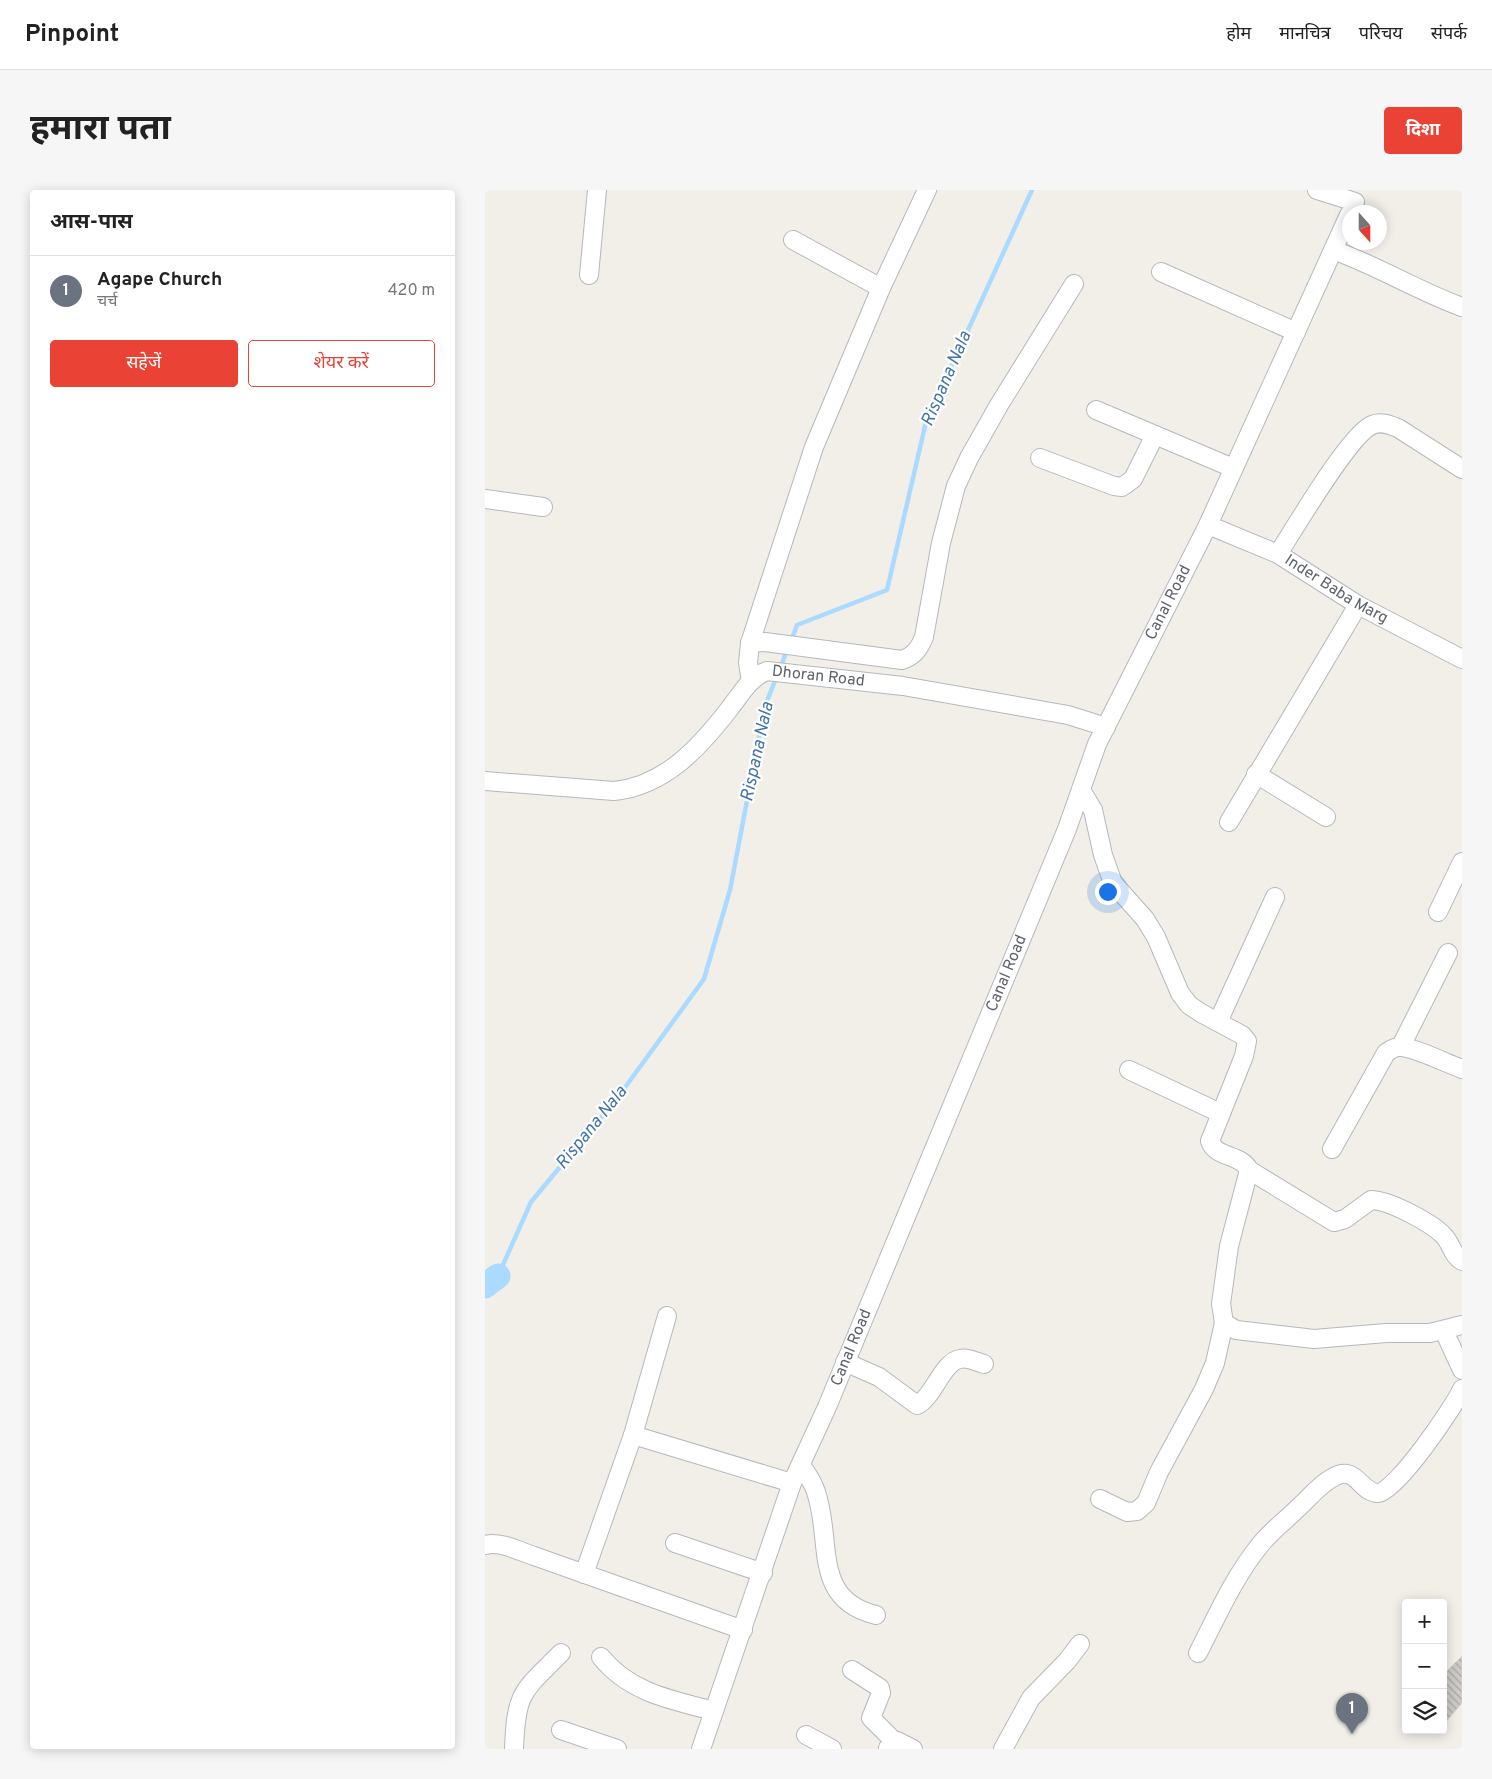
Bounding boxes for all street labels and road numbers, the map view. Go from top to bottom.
street label: Inder Baba Marg [1280,551,1391,629]
street label: Canal Road [1141,562,1196,644]
street label: Dhoran Road [771,662,866,692]
street label: Canal Road [982,932,1032,1015]
street label: Canal Road [827,1306,876,1389]

